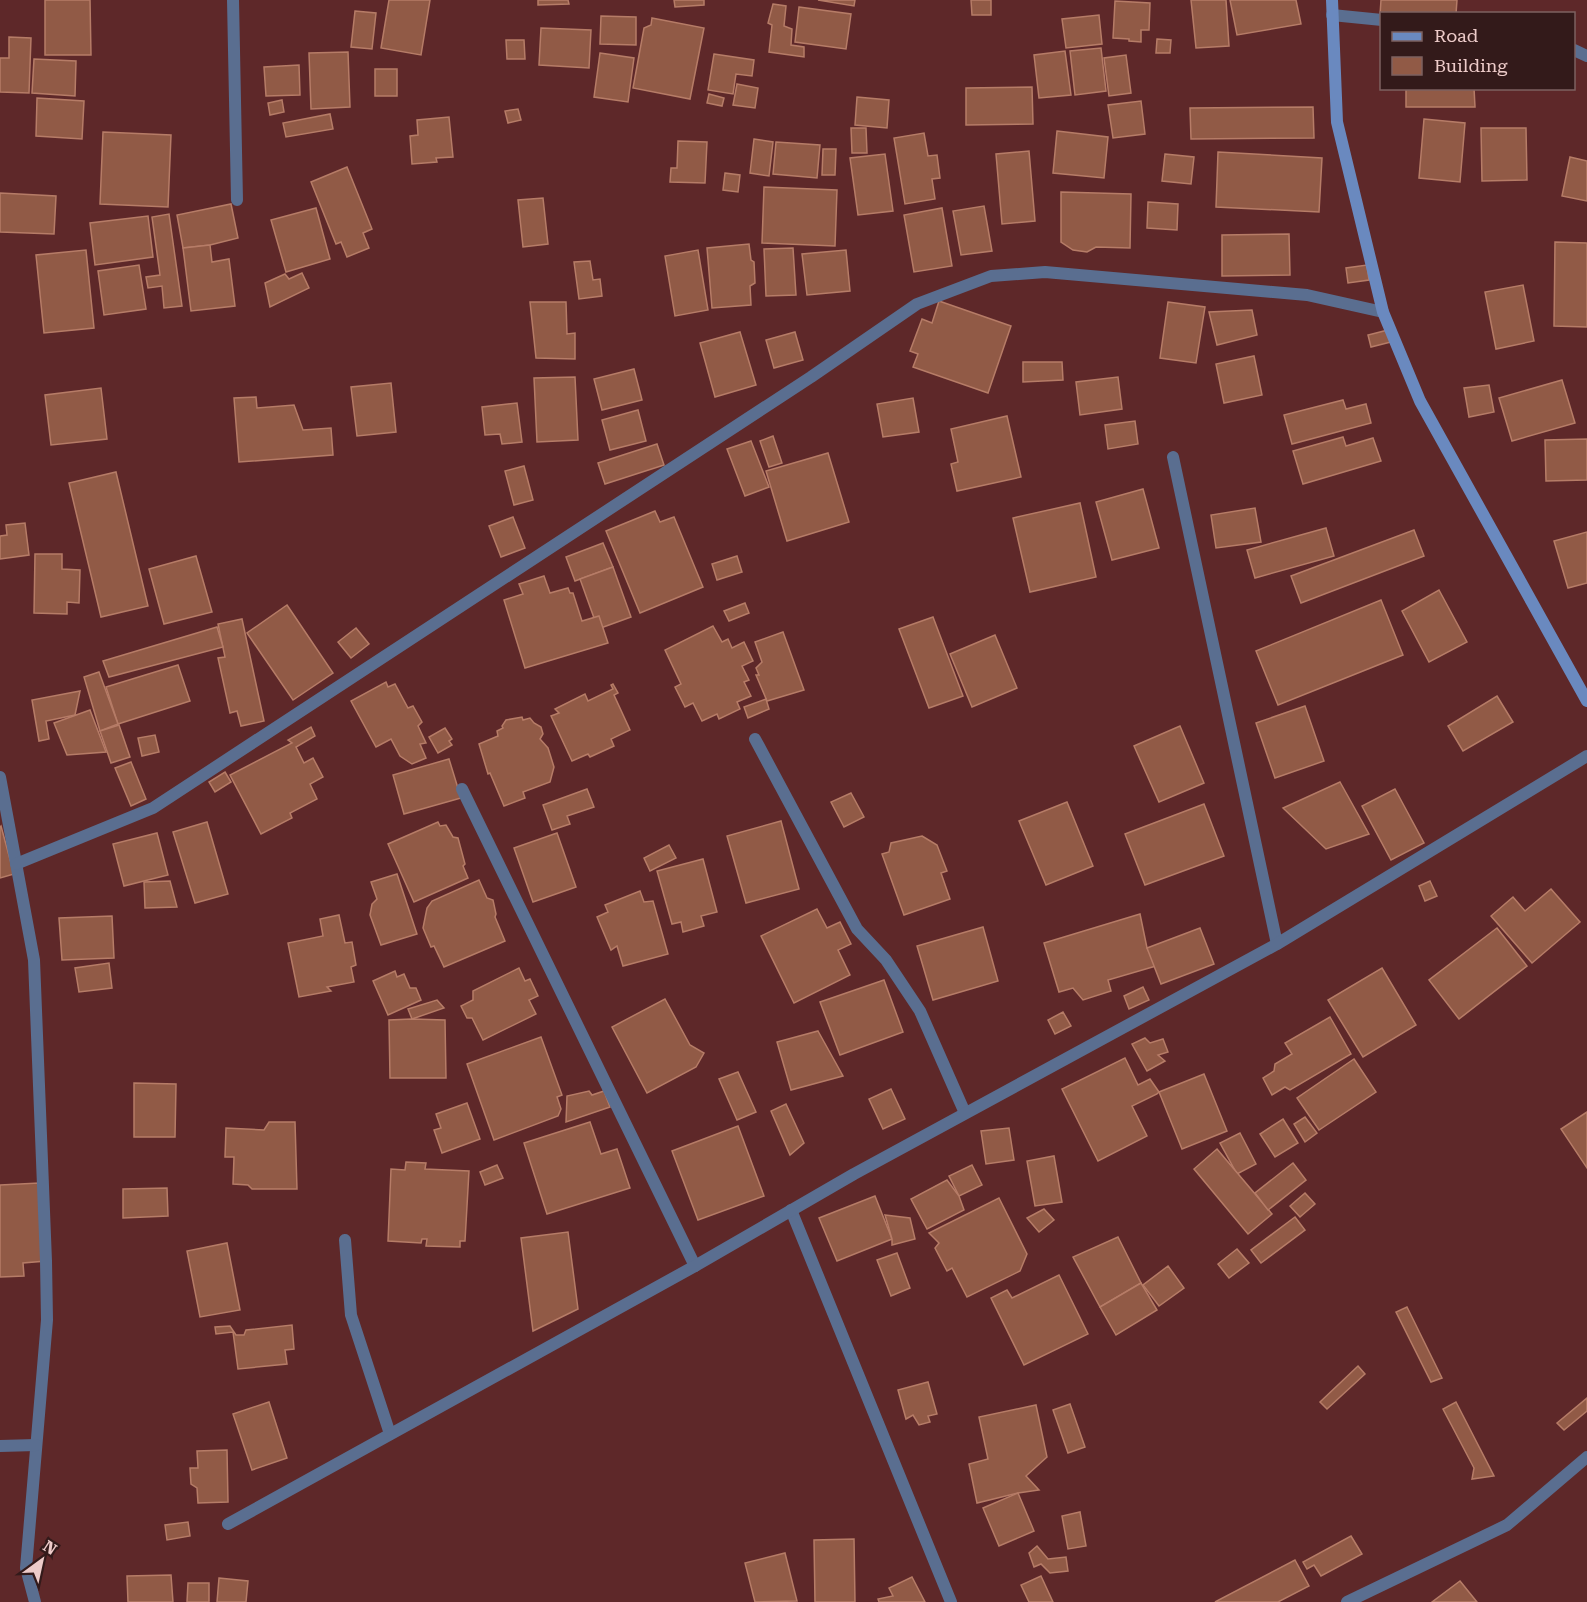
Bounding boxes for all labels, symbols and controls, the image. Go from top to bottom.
legend [1380,12,1575,90]
text: Road [1434,25,1479,46]
text: Building [1434,55,1508,76]
north arrow [12,1530,72,1590]
text: N [40,1537,60,1559]

